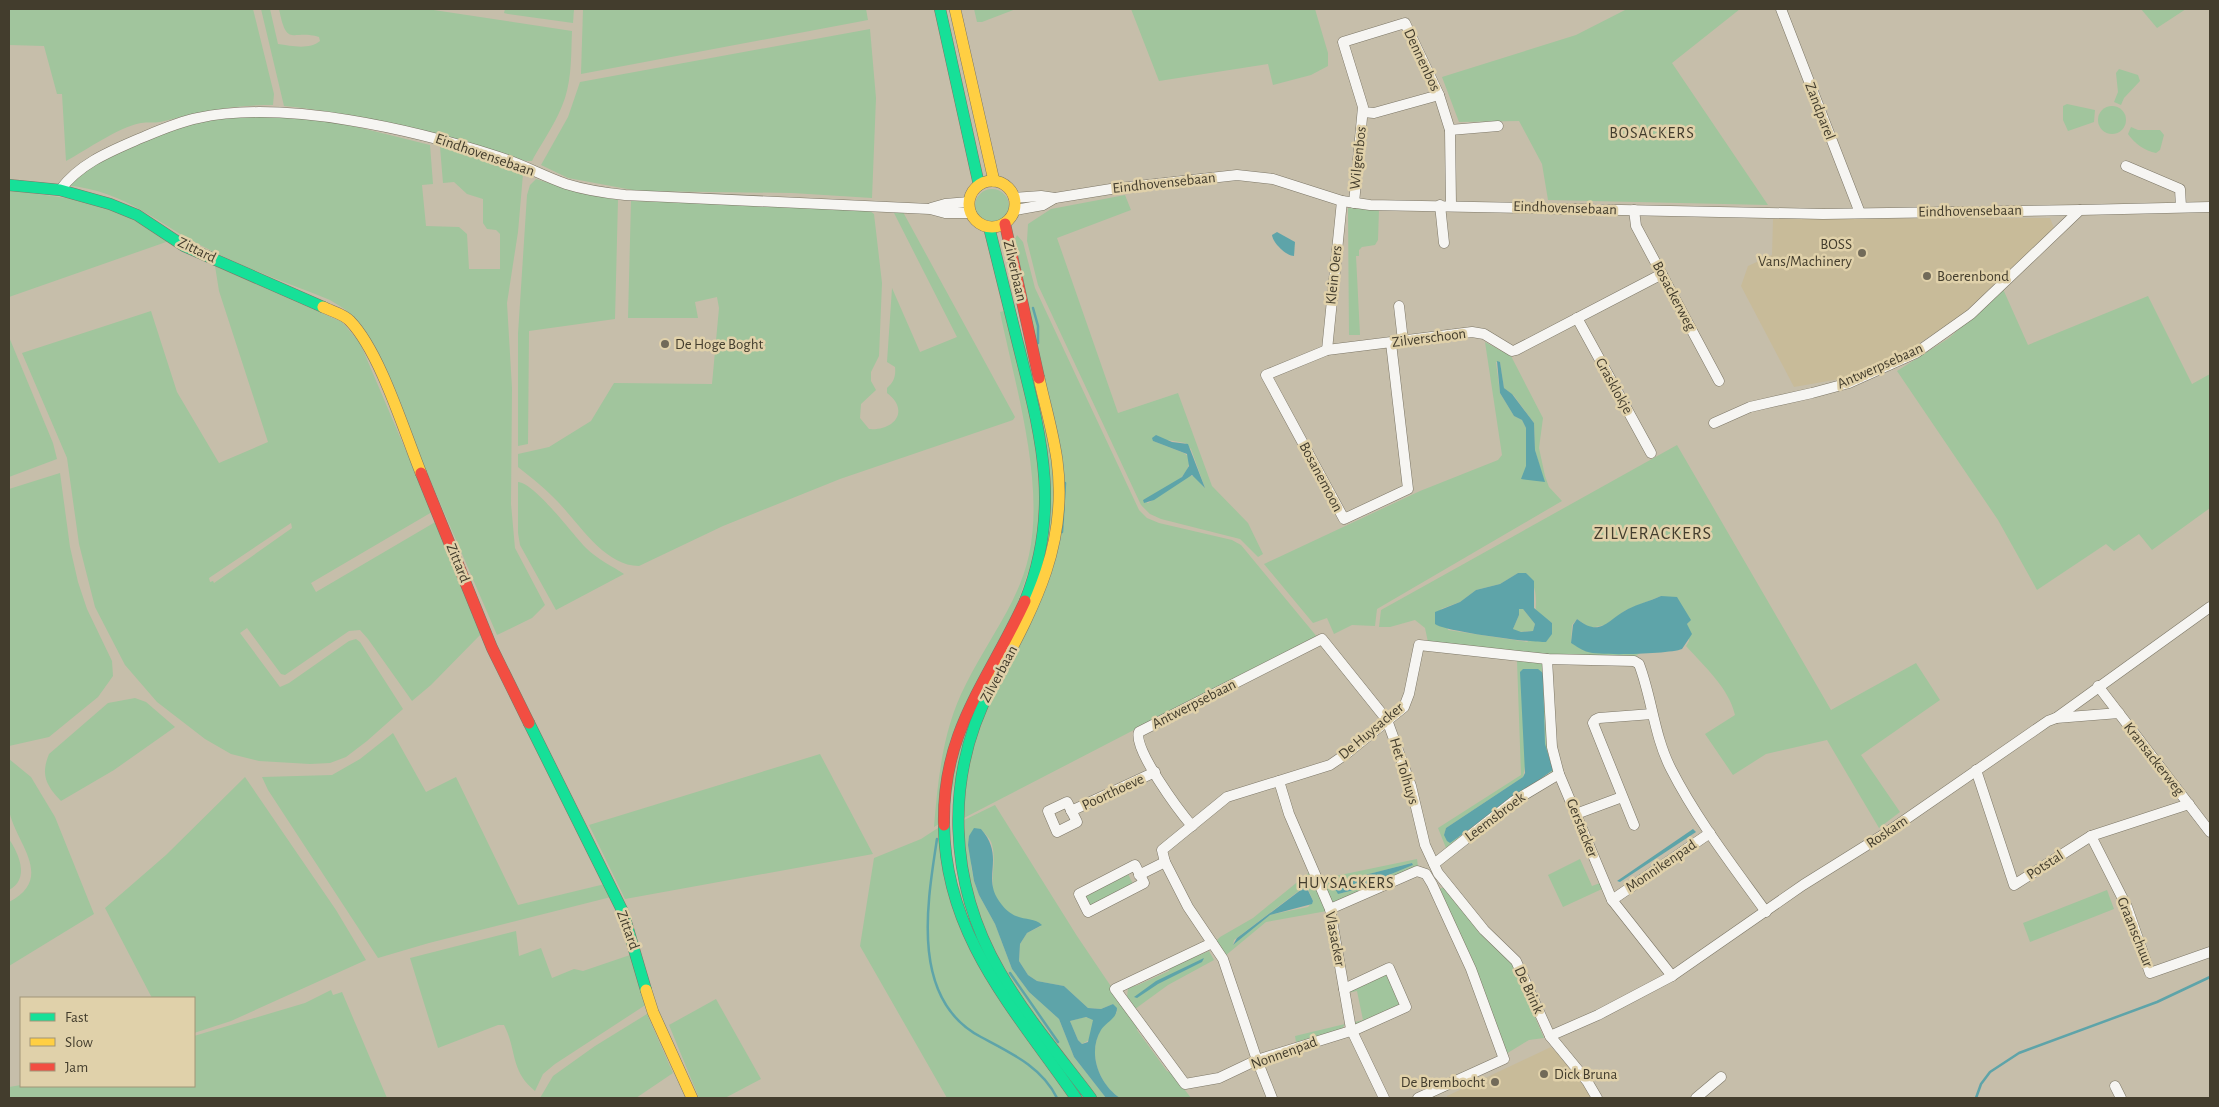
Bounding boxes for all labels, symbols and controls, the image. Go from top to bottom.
street label: Dennenbos [1401,26,1443,94]
street label: Zandparel [1802,80,1838,142]
district label: BOSACKERS [1609,125,1695,141]
street label: Wilgenbos [1347,126,1369,190]
street label: Eindhovensebaan [434,131,536,179]
street label: Eindhovensebaan [1112,170,1216,196]
street label: Eindhovensebaan [1513,199,1617,217]
street label: Eindhovensebaan [1918,203,2022,219]
street label: Zittard [176,234,219,266]
place label: BOSS Vans/Machinery [1758,237,1853,269]
street label: Zilverbaan [1001,239,1029,303]
street label: Klein Oers [1323,245,1345,305]
marker: BOSS Vans/Machinery [1856,247,1868,259]
street label: Bosackerweg [1650,259,1699,334]
place label: Boerenbond [1937,269,2009,284]
marker: Boerenbond [1921,270,1933,282]
street label: Zilverschoon [1391,326,1467,350]
place label: De Hoge Boght [675,337,763,352]
marker: De Hoge Boght [659,338,671,350]
street label: Antwerpsebaan [1835,340,1925,392]
street label: Grasklokje [1593,355,1636,417]
street label: Bosanemoon [1296,440,1346,514]
district label: ZILVERACKERS [1594,525,1712,543]
street label: Zittard [443,541,473,585]
street label: Zilverbaan [978,643,1020,705]
street label: Antwerpsebaan [1150,676,1238,732]
street label: De Huysacker [1336,700,1406,762]
street label: Kransackerweg [2121,720,2187,799]
street label: Het Tolhuys [1387,736,1421,806]
street label: Poorthoeve [1080,771,1146,813]
street label: Leemsbroek [1462,790,1528,844]
street label: Gerstacker [1563,797,1601,860]
street label: Roskam [1864,813,1910,851]
street label: Monnikenpad [1623,837,1699,895]
street label: Potstal [2024,848,2066,882]
district label: HUYSACKERS [1297,875,1395,891]
street label: Graanschuur [2114,895,2156,969]
street label: Zittard [614,908,642,952]
street label: Vlasacker [1322,910,1348,968]
street label: De Brink [1512,964,1546,1016]
legend [20,997,195,1087]
text: Fast [65,1010,89,1025]
street label: Nonnenpad [1249,1034,1319,1072]
text: Slow [65,1035,93,1050]
text: Jam [65,1060,88,1075]
place label: Dick Bruna [1554,1067,1617,1082]
marker: Dick Bruna [1538,1068,1550,1080]
place label: De Brembocht [1401,1075,1485,1090]
marker: De Brembocht [1489,1076,1501,1088]

